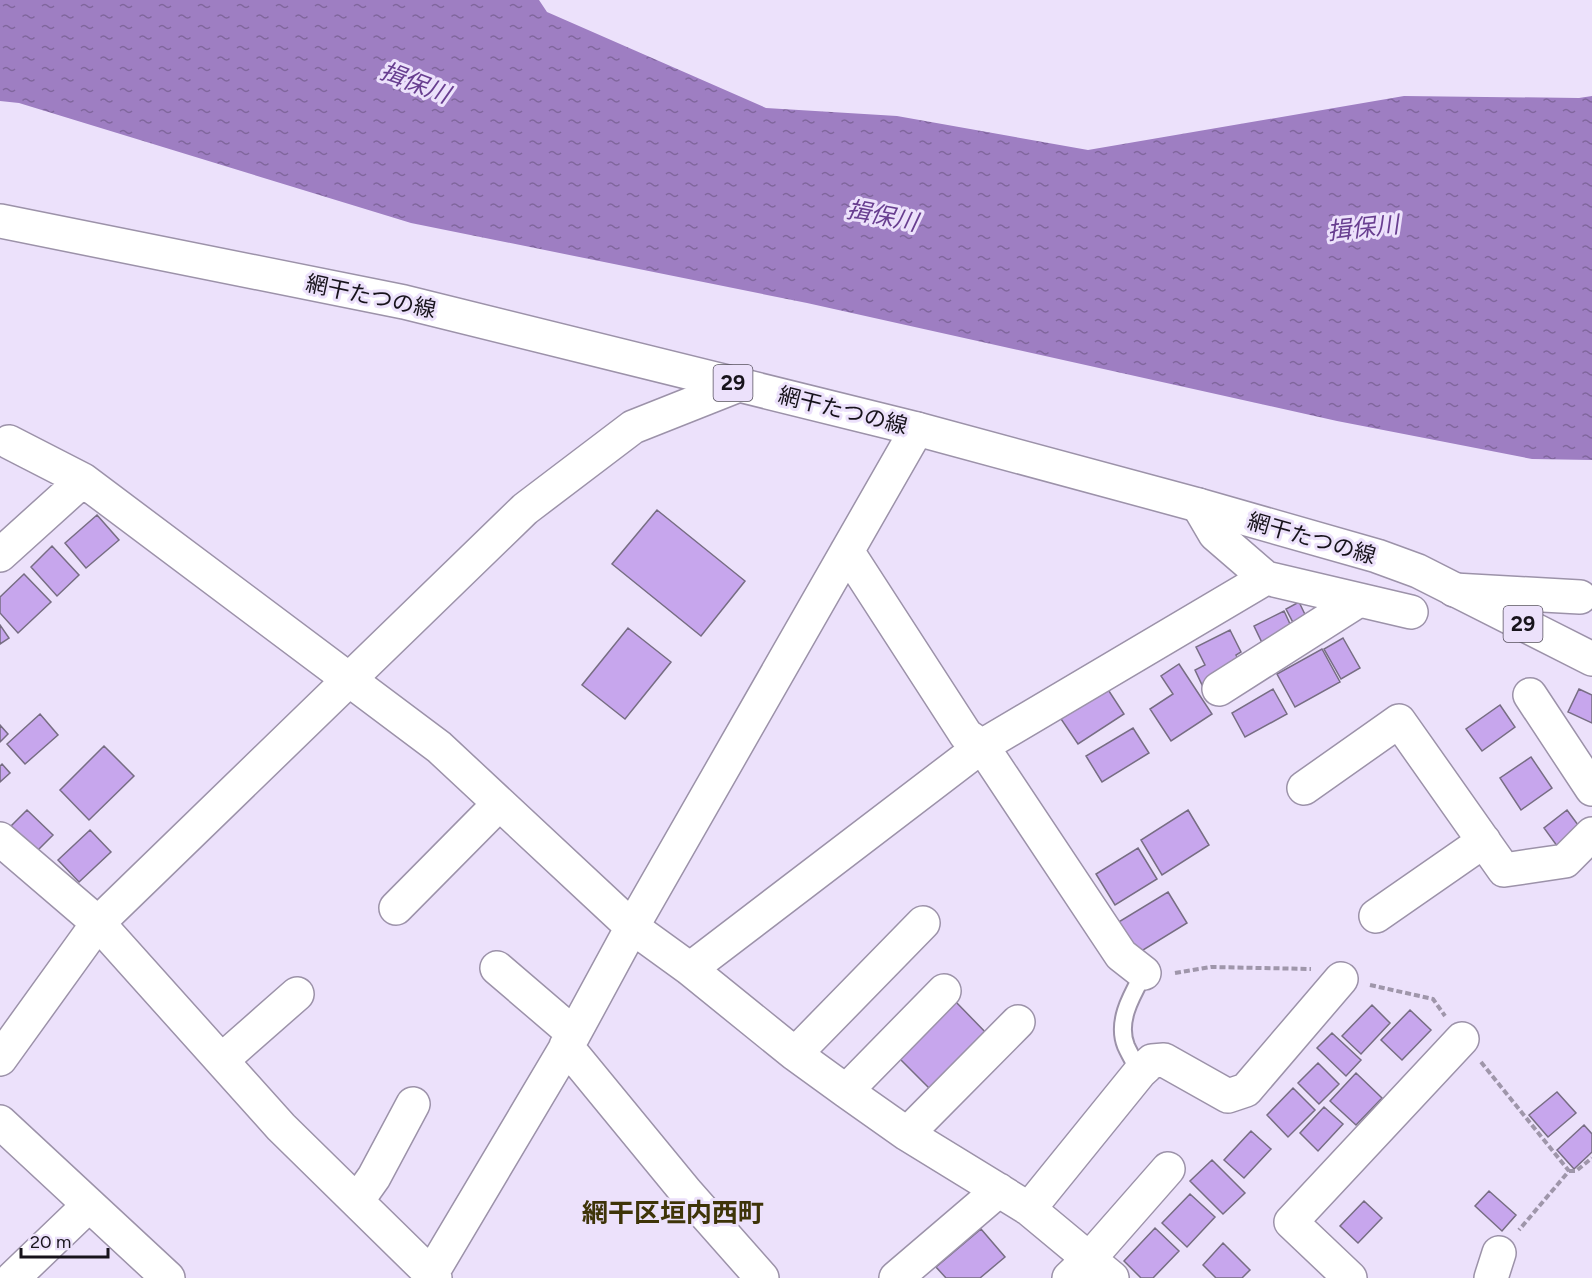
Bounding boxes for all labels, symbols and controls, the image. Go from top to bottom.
water label: 揖保川 [376,56,457,110]
water label: 揖保川 [844,194,923,237]
water label: 揖保川 [1326,209,1403,246]
street label: 網干たつの線 [304,270,438,323]
road number: 29 [714,365,752,401]
street label: 網干たつの線 [776,381,910,440]
street label: 網干たつの線 [1245,507,1379,570]
road number: 29 [1504,606,1543,642]
district label: 網干区垣内西町 [582,1197,764,1229]
scale bar [21,1221,108,1259]
text: 20 m [30,1231,71,1253]

